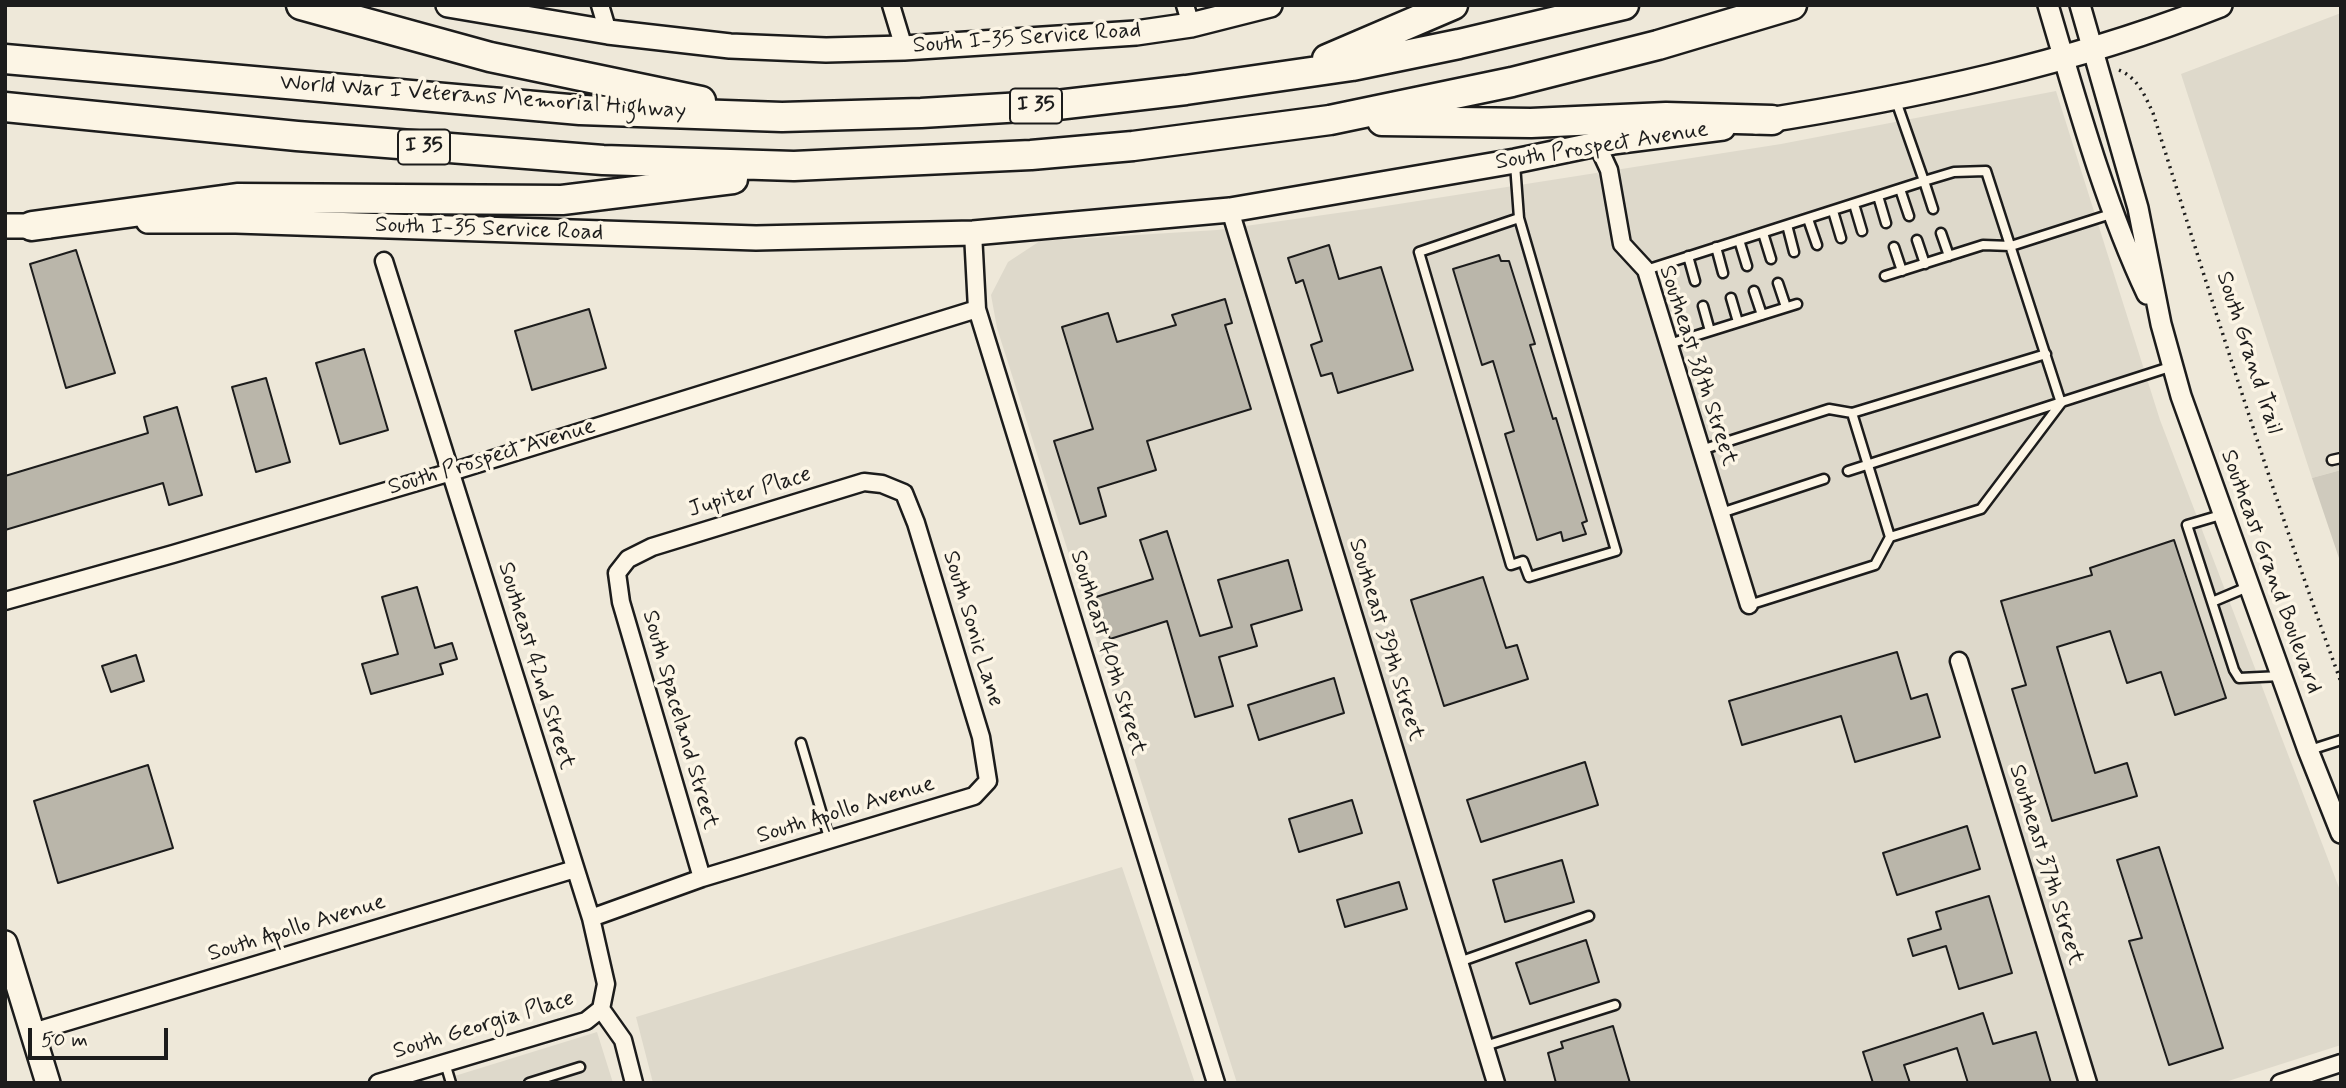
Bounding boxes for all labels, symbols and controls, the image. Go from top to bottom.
street label: South I-35 Service Road [912,17,1142,61]
street label: World War I Veterans Memorial Highway [279,70,687,126]
road number: I 35 [1010,88,1062,124]
street label: South Prospect Avenue [1494,117,1710,177]
road number: I 35 [398,130,450,164]
street label: South I-35 Service Road [374,212,604,248]
street label: Southeast 38th Street [1652,262,1742,470]
street label: South Grand Trail [2209,268,2287,438]
street label: South Prospect Avenue [385,413,599,503]
street label: Southeast Grand Boulevard [2213,446,2327,698]
street label: Jupiter Place [685,461,815,525]
street label: Southeast 39th Street [1341,535,1429,745]
street label: Southeast 40th Street [1063,547,1151,759]
street label: South Sonic Lane [935,548,1009,710]
street label: Southeast 42nd Street [490,559,580,773]
street label: South Spaceland Street [635,607,723,833]
street label: Southeast 37th Street [2001,761,2089,969]
street label: South Apollo Avenue [754,771,938,851]
street label: South Apollo Avenue [205,889,389,969]
street label: South Georgia Place [390,985,578,1067]
scale bar [32,1014,172,1058]
text: 50 m [41,1026,88,1054]

